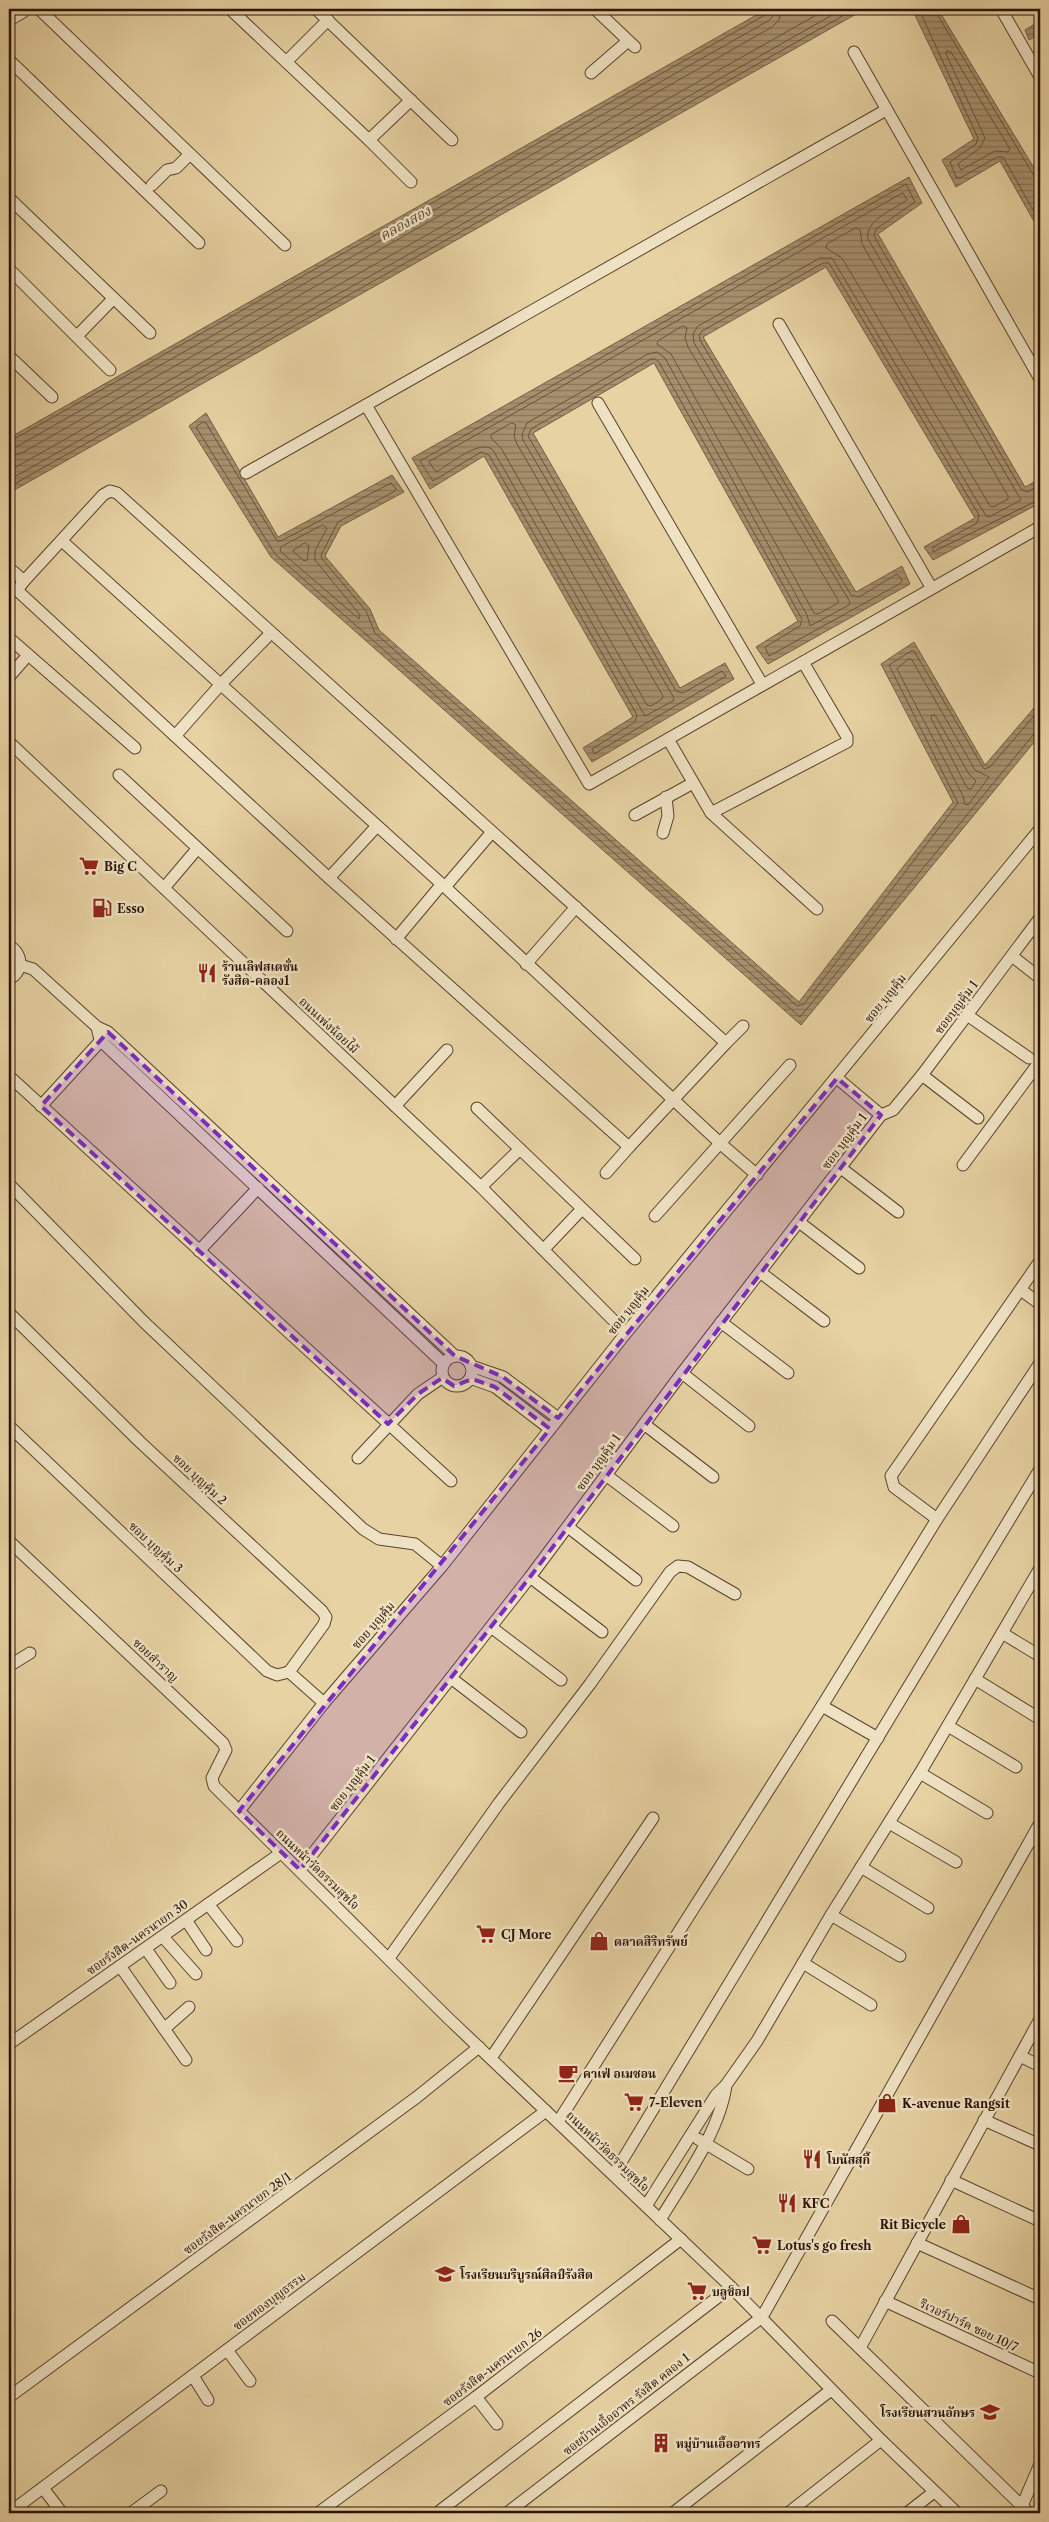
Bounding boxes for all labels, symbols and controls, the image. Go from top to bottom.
water label: คลองสอง [376,201,435,244]
supermarket icon: Big C [78,855,100,877]
place label: Big C [104,859,137,874]
fuel station icon: Esso [91,897,113,919]
place label: Esso [117,901,145,916]
place label: ร้านเลิฟสเตชั่น รังสิต-คลอง1 [222,958,298,988]
restaurant icon: ร้านเลิฟสเตชั่น รังสิต-คลอง1 [196,962,218,984]
street label: ซอย บุญคุ้ม [861,971,910,1026]
street label: ซอยบุญคุ้ม 1 [931,977,982,1037]
street label: ถนนเพ่งน้อยไม้ [296,993,363,1056]
street label: ซอย บุญคุ้ม 1 [818,1110,871,1173]
street label: ซอย บุญคุ้ม [604,1283,653,1338]
street label: ซอย บุญคุ้ม 1 [572,1431,624,1494]
street label: ซอย บุญคุ้ม 2 [169,1450,230,1509]
street label: ซอบ บุญคุ้ม 3 [125,1518,186,1576]
street label: ซอย บุญคุ้ม [348,1598,398,1652]
street label: ซอยสำราญ [130,1635,182,1685]
street label: ซอย บุญคุ้ม 1 [326,1752,379,1814]
street label: ถนนหน้าวัดธรรมสุขใจ [273,1825,363,1913]
street label: ซอยรังสิต-นครนายก 30 [83,1896,191,1978]
supermarket icon: CJ More [475,1923,497,1945]
place label: CJ More [501,1927,552,1942]
shop icon: ตลาดสิริทรัพย์ [588,1930,610,1952]
place label: ตลาดสิริทรัพย์ [614,1934,689,1949]
cafe icon: คาเฟ่ อเมซอน [557,2062,579,2084]
place label: คาเฟ่ อเมซอน [583,2066,656,2081]
supermarket icon: 7-Eleven [623,2091,645,2113]
shop icon: K-avenue Rangsit [876,2092,898,2114]
place label: 7-Eleven [649,2095,703,2110]
place label: K-avenue Rangsit [902,2096,1010,2111]
street label: ถนนหน้าวัดธรรมสุขใจ [563,2107,653,2195]
restaurant icon: โบนัสสุกี้ [801,2148,823,2170]
place label: โบนัสสุกี้ [826,2151,871,2168]
street label: ซอยรังสิต-นครนายก 28/1 [180,2169,294,2257]
restaurant icon: KFC [776,2192,798,2214]
place label: KFC [802,2196,829,2211]
shop icon: Rit Bicycle [950,2213,972,2235]
place label: Rit Bicycle [880,2217,946,2232]
supermarket icon: Lotus's go fresh [751,2234,773,2256]
place label: Lotus's go fresh [777,2238,872,2253]
school or university icon: โรงเรียนบริบูรณ์ศิลป์รังสิต [434,2263,456,2285]
place label: โรงเรียนบริบูรณ์ศิลป์รังสิต [459,2266,593,2283]
street label: ซอยทองบุญธรรม [230,2269,309,2334]
supermarket icon: บลูช็อป [686,2280,708,2302]
place label: บลูช็อป [712,2284,750,2300]
street label: ริเวอร์ปาร์ค ซอย 10/7 [917,2295,1021,2354]
street label: ซอยรังสิต-นครนายก 26 [439,2325,545,2409]
street label: ซอยบ้านเอื้ออาทร รังสิต คลอง 1 [559,2349,692,2458]
school or university icon: โรงเรียนสวนอักษร [979,2401,1001,2423]
place label: โรงเรียนสวนอักษร [880,2404,975,2420]
building icon: หมู่บ้านเอื้ออาทร [650,2432,672,2454]
place label: หมู่บ้านเอื้ออาทร [676,2435,761,2452]

